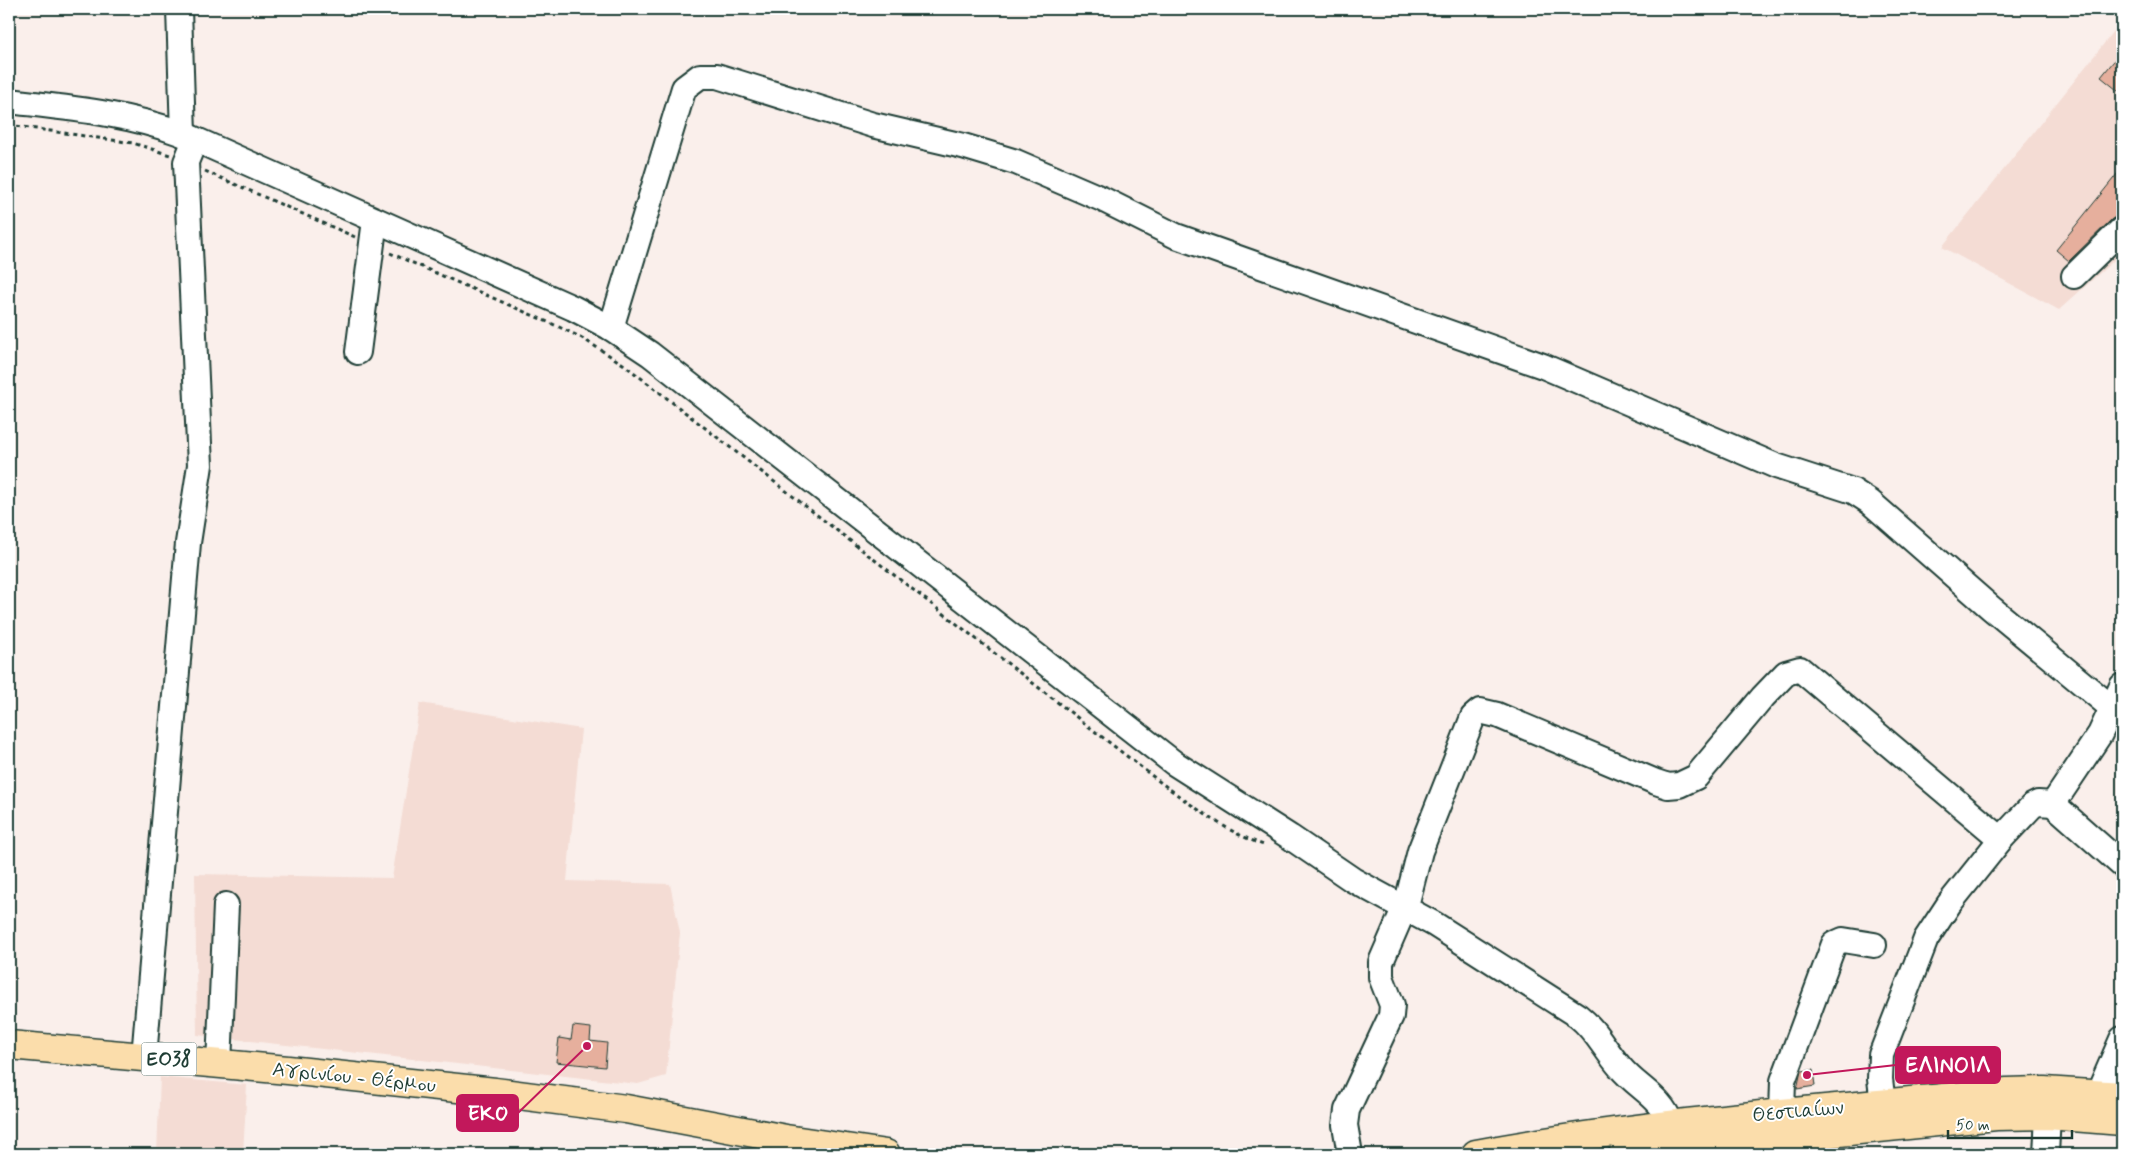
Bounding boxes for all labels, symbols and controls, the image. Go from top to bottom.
road number: ΕΟ38 [142,1042,196,1076]
callout: ΕΛΙΝΟΙΛ [1896,1047,2000,1083]
text: ΕΛΙΝΟΙΛ [1906,1052,1990,1080]
street label: Αγρινίου - Θέρμου [271,1056,437,1100]
callout: EKO [457,1095,518,1131]
street label: Θεστιαίων [1751,1095,1845,1129]
text: EKO [468,1100,508,1128]
scale bar [1948,1108,2072,1140]
text: 50 m [1956,1116,1990,1136]

